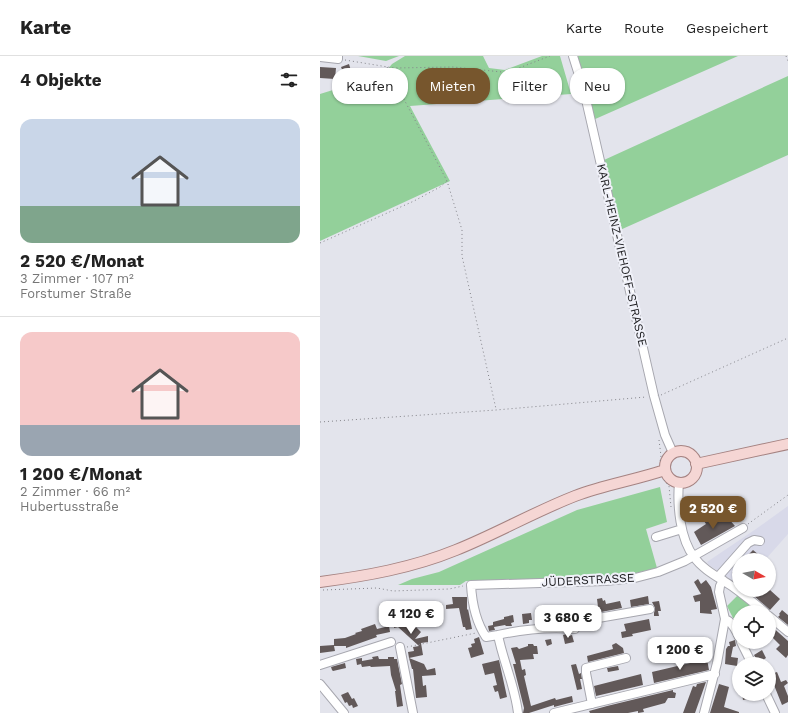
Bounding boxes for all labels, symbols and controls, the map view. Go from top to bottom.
text: Karte [20,16,71,39]
text: Karte [566,20,602,36]
text: Route [624,20,664,36]
text: Gespeichert [686,20,768,36]
chip: Kaufen [332,68,408,104]
chip: Mieten [416,68,490,104]
chip: Filter [498,68,562,104]
chip: Neu [570,68,625,104]
icon: filters [278,69,300,91]
text: 4 Objekte [20,70,102,90]
icon: home [124,145,196,217]
street label: KARL-HEINZ-VIEHOFF-STRASSE [594,162,650,348]
text: 2 520 €/Monat [20,251,144,271]
text: 3 Zimmer · 107 m² [20,271,134,286]
text: Forstumer Straße [20,286,131,301]
icon: home [124,358,196,430]
text: 1 200 €/Monat [20,464,142,484]
text: 2 Zimmer · 66 m² [20,484,130,499]
pin: 2 520 € [676,496,750,530]
text: Hubertusstraße [20,499,119,514]
text: 2 520 € [689,501,737,516]
north arrow [732,553,776,597]
map controls [732,553,776,701]
street label: JÜDERSTRASSE [541,571,635,589]
pin: 4 120 € [374,601,448,635]
pin: 3 680 € [531,605,605,639]
button: locate [732,605,776,649]
text: 4 120 € [388,606,434,621]
text: 3 680 € [544,610,592,625]
pin: 1 200 € [643,637,717,671]
text: 1 200 € [657,642,703,657]
button: layers [732,657,776,701]

